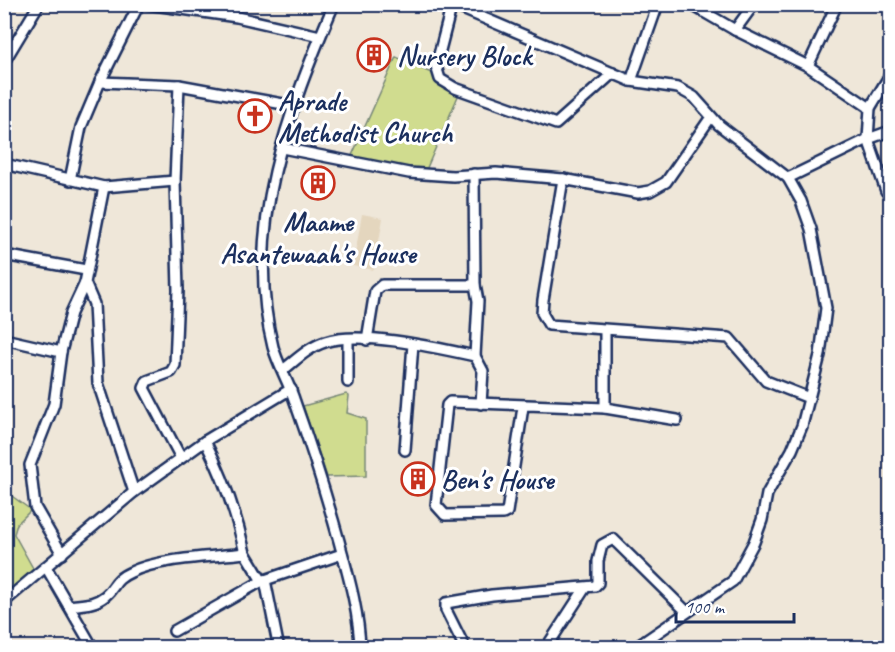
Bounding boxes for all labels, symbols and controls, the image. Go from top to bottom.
building icon: Nursery Block [356,37,392,73]
place label: Nursery Block [397,38,534,73]
place label: Aprade Methodist Church [278,83,454,150]
church icon: Aprade Methodist Church [237,98,273,134]
building icon: Maame Asantewaah's House [300,165,336,201]
place label: Maame Asantewaah's House [220,204,418,271]
building icon: Ben's House [400,461,436,497]
place label: Ben's House [441,462,556,497]
scale bar [676,586,794,624]
text: 100 m [685,596,726,618]

